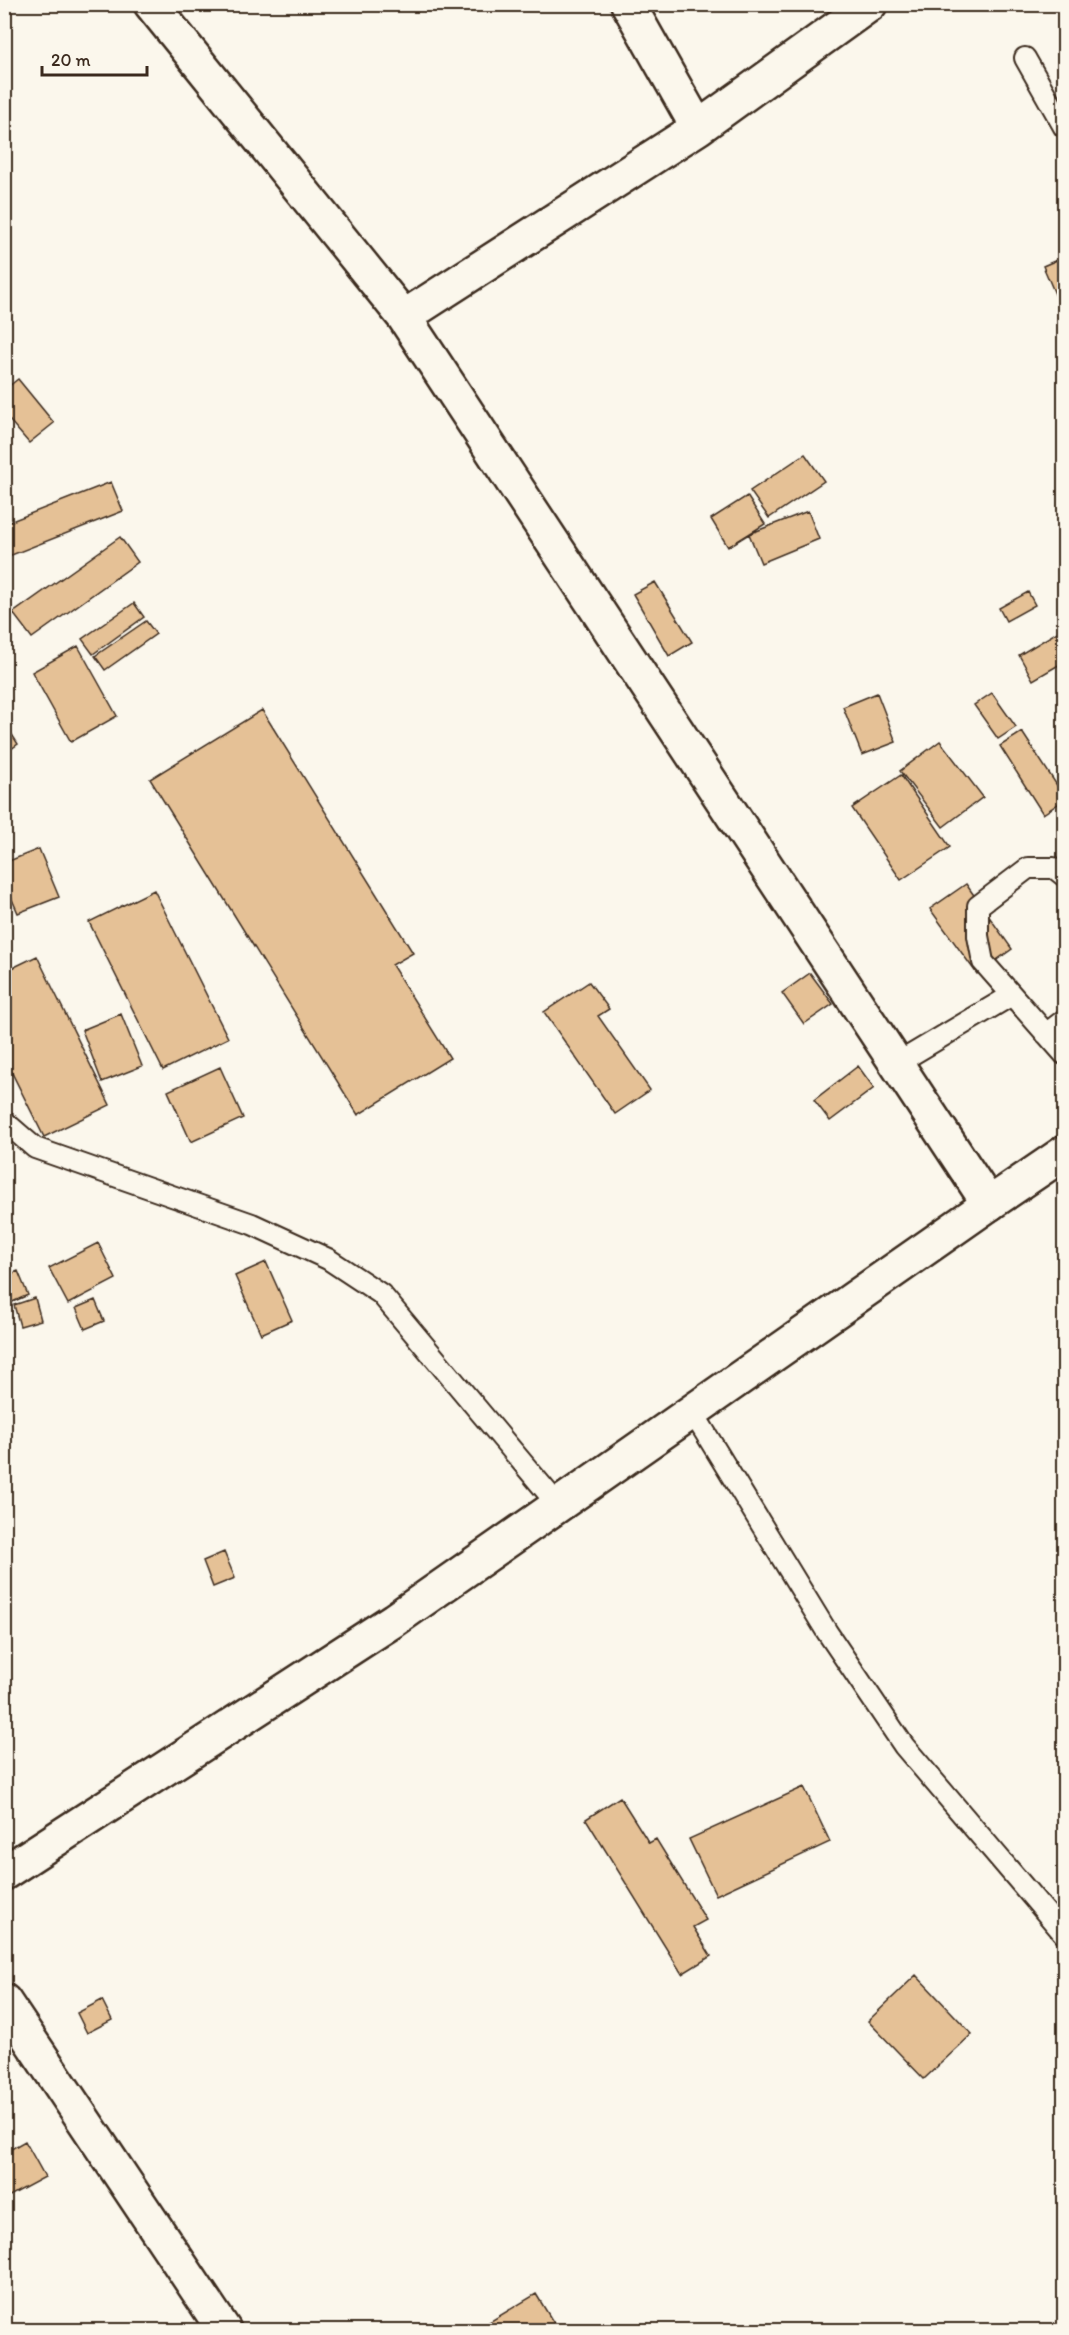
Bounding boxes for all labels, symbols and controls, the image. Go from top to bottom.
scale bar [42,39,147,77]
text: 20 m [51,49,91,71]

